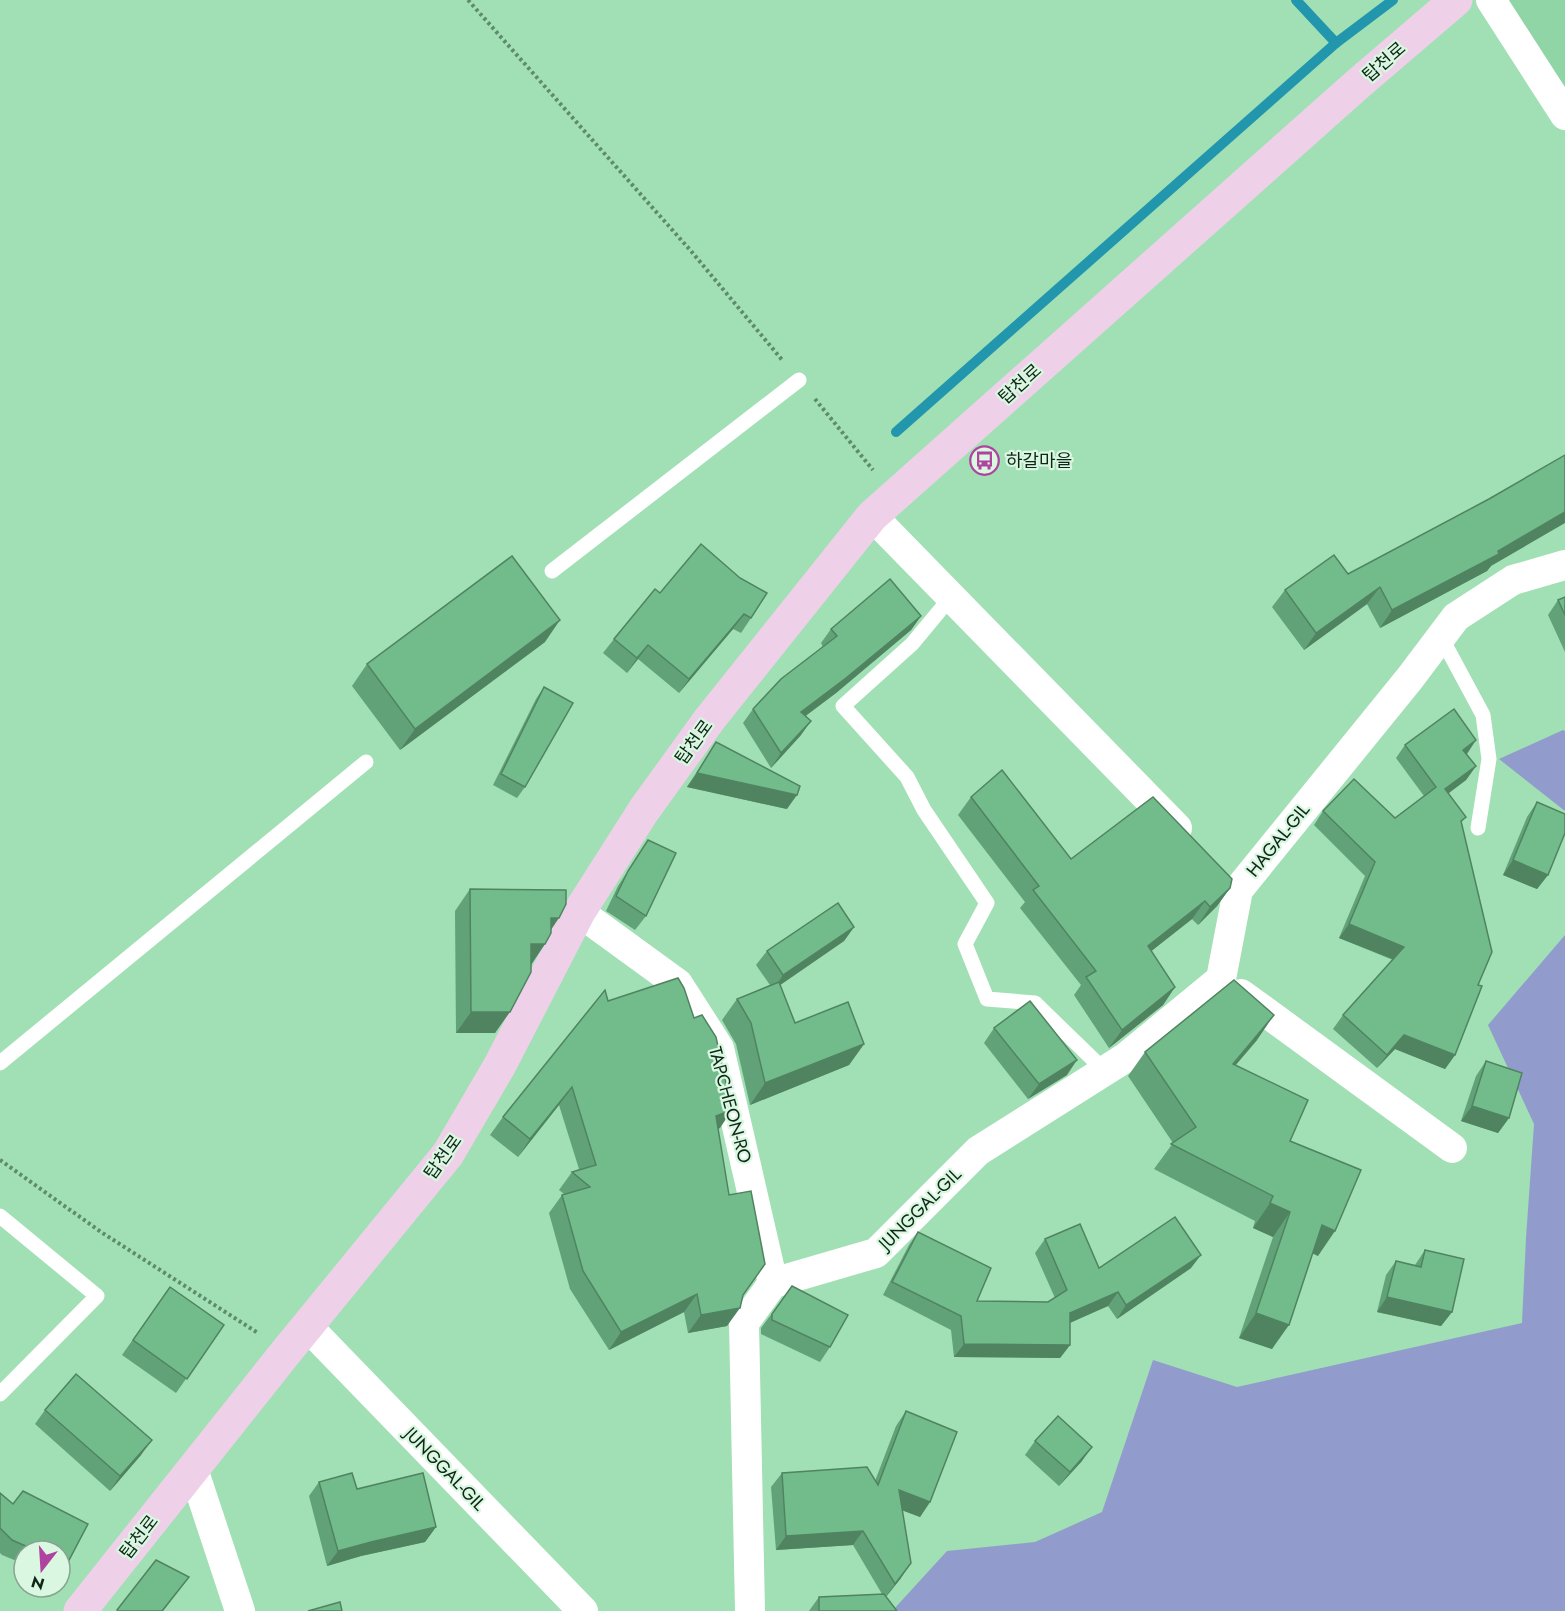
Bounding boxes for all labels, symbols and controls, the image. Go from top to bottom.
street label: 탑천로 [1357,36,1411,88]
street label: 탑천로 [993,358,1047,410]
bus stop icon: 하갈마을 [969,445,1001,477]
place label: 하갈마을 [1006,448,1072,474]
street label: 탑천로 [669,714,719,770]
street label: HAGAL-GIL [1240,798,1316,882]
street label: TAPCHEON-RO [702,1044,758,1166]
street label: 탑천로 [418,1129,468,1185]
street label: JUNGGAL-GIL [872,1162,967,1257]
street label: JUNGGAL-GIL [397,1420,492,1517]
street label: 탑천로 [113,1509,165,1565]
north arrow [12,1539,72,1599]
text: N [28,1570,47,1596]

